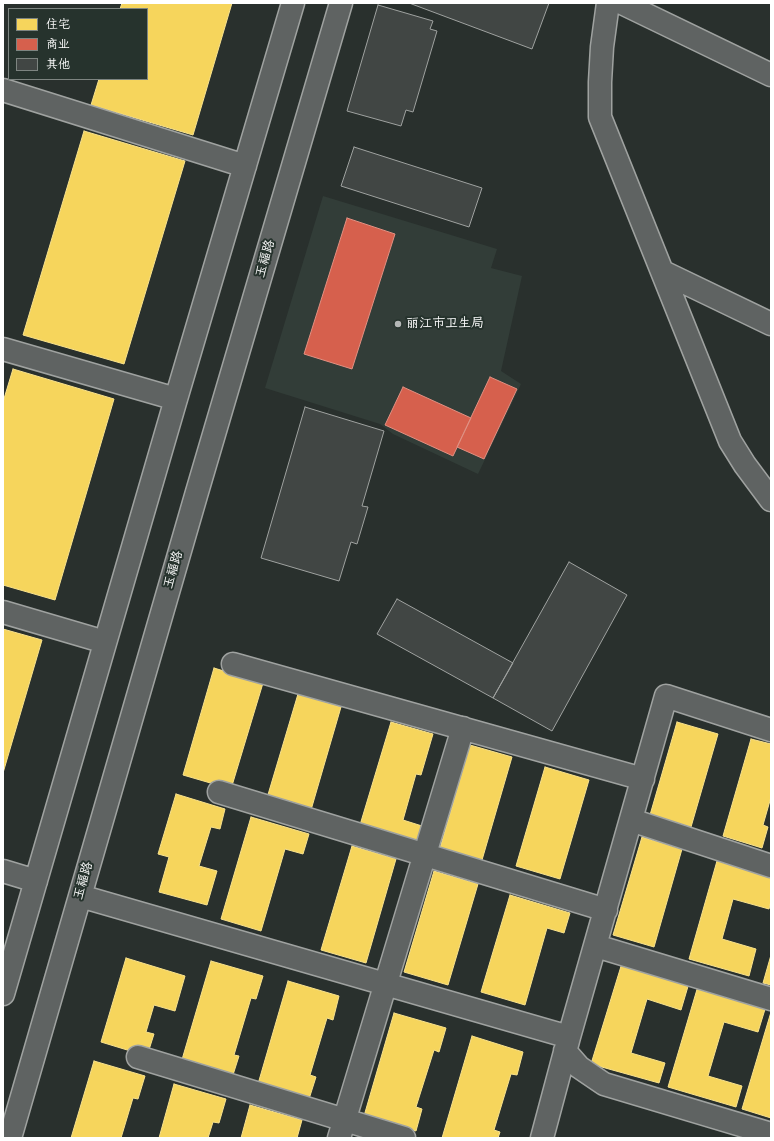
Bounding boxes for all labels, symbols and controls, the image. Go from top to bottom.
legend [8,8,148,80]
text: 住宅 [46,17,70,33]
text: 商业 [46,37,70,53]
text: 其他 [46,57,70,73]
street label: 玉福路 [253,238,279,280]
place label: 丽江市卫生局 [406,316,484,332]
marker: 丽江市卫生局 [393,319,403,329]
street label: 玉福路 [161,549,187,591]
street label: 玉福路 [71,860,97,902]

